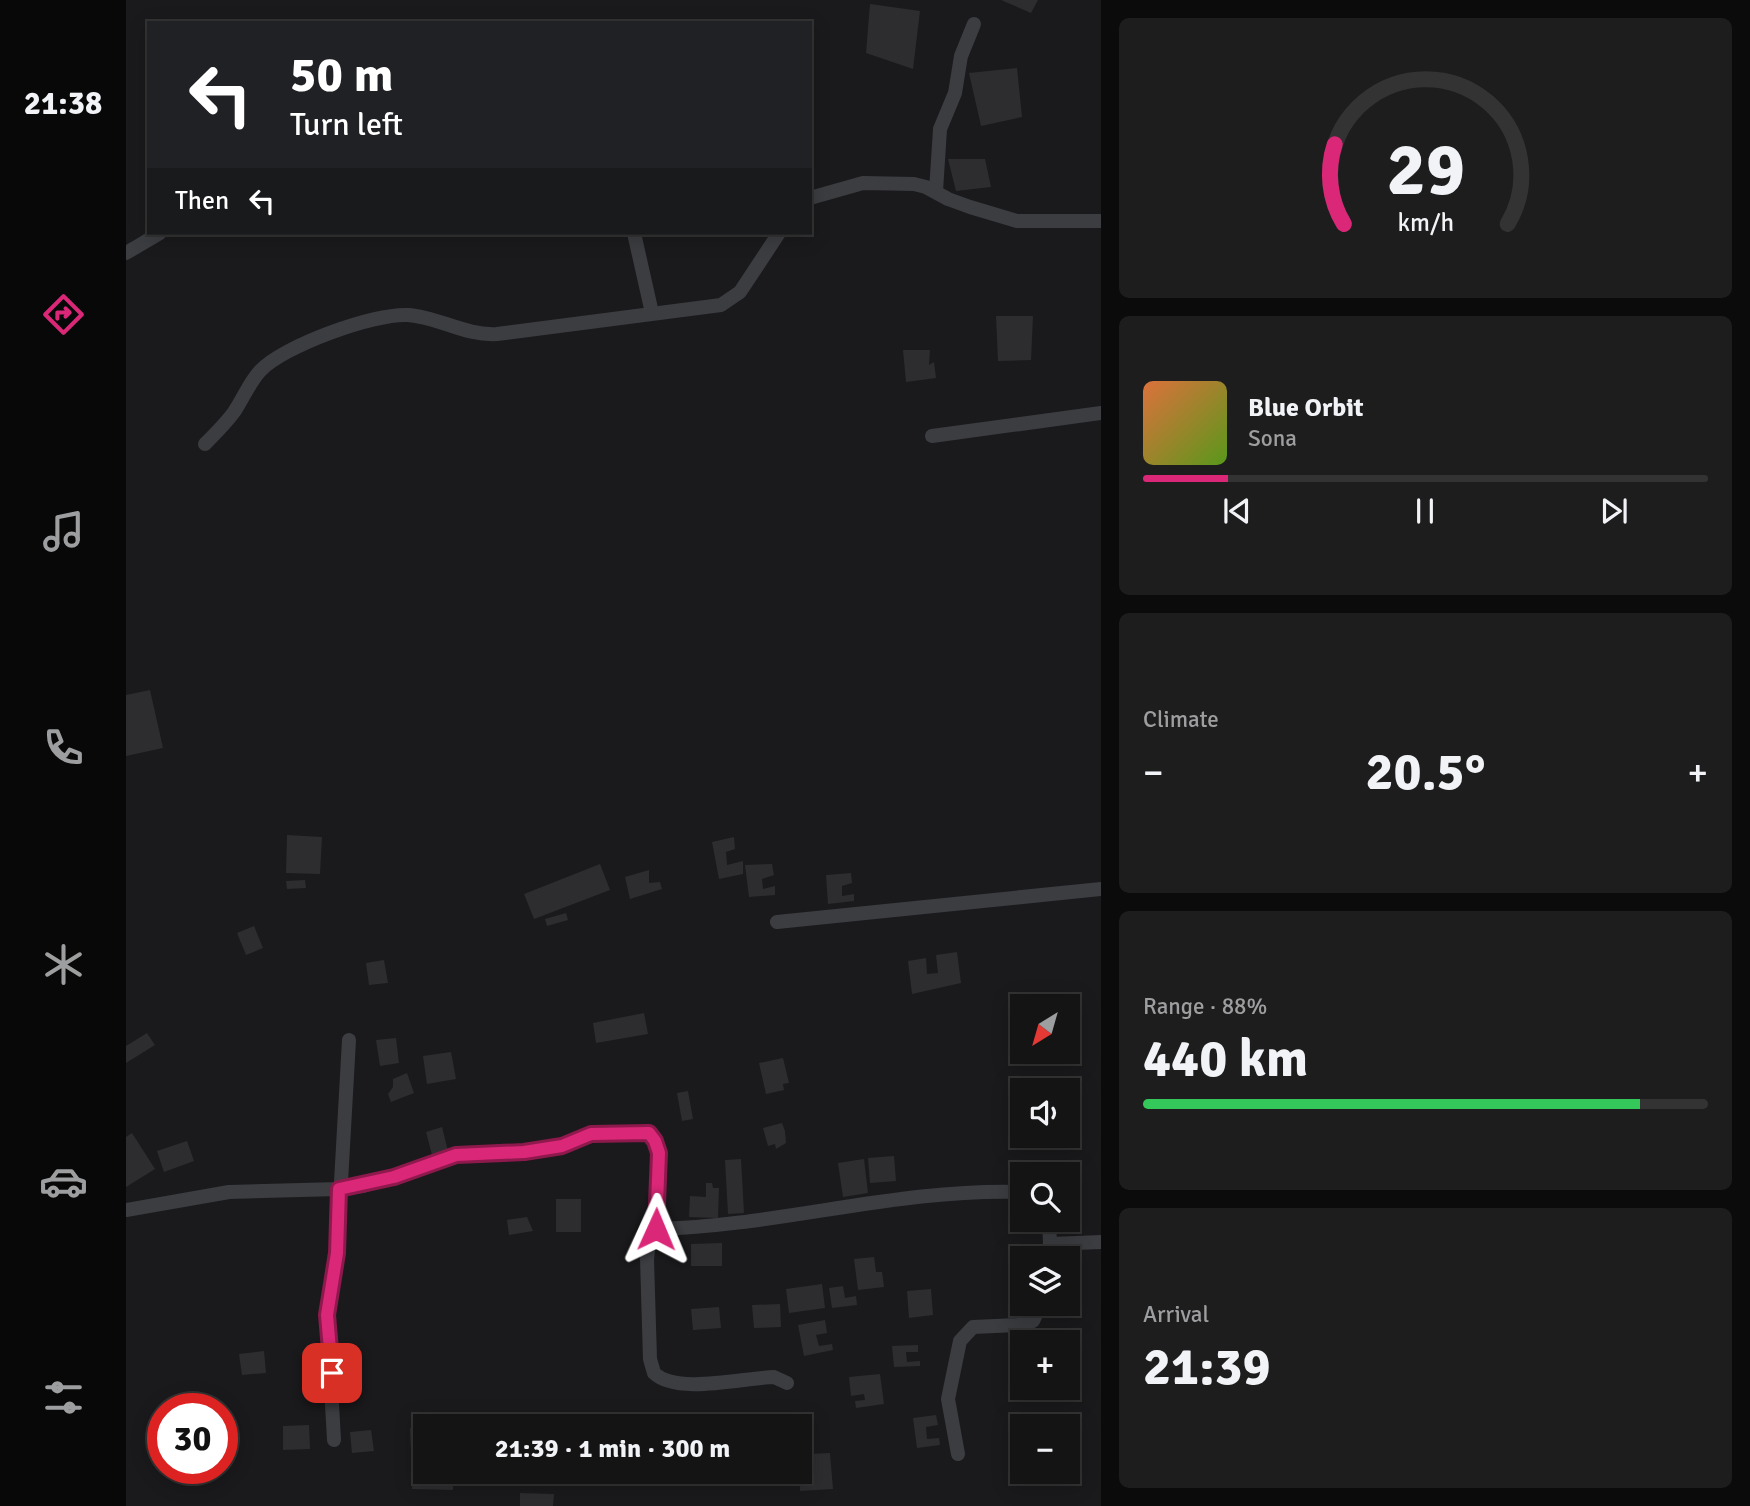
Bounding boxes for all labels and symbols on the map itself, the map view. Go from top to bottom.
north arrow [1010,994,1080,1064]
position arrow [619,1192,693,1266]
pin [302,1343,362,1403]
speed limit sign: 30 [147,1393,238,1484]

